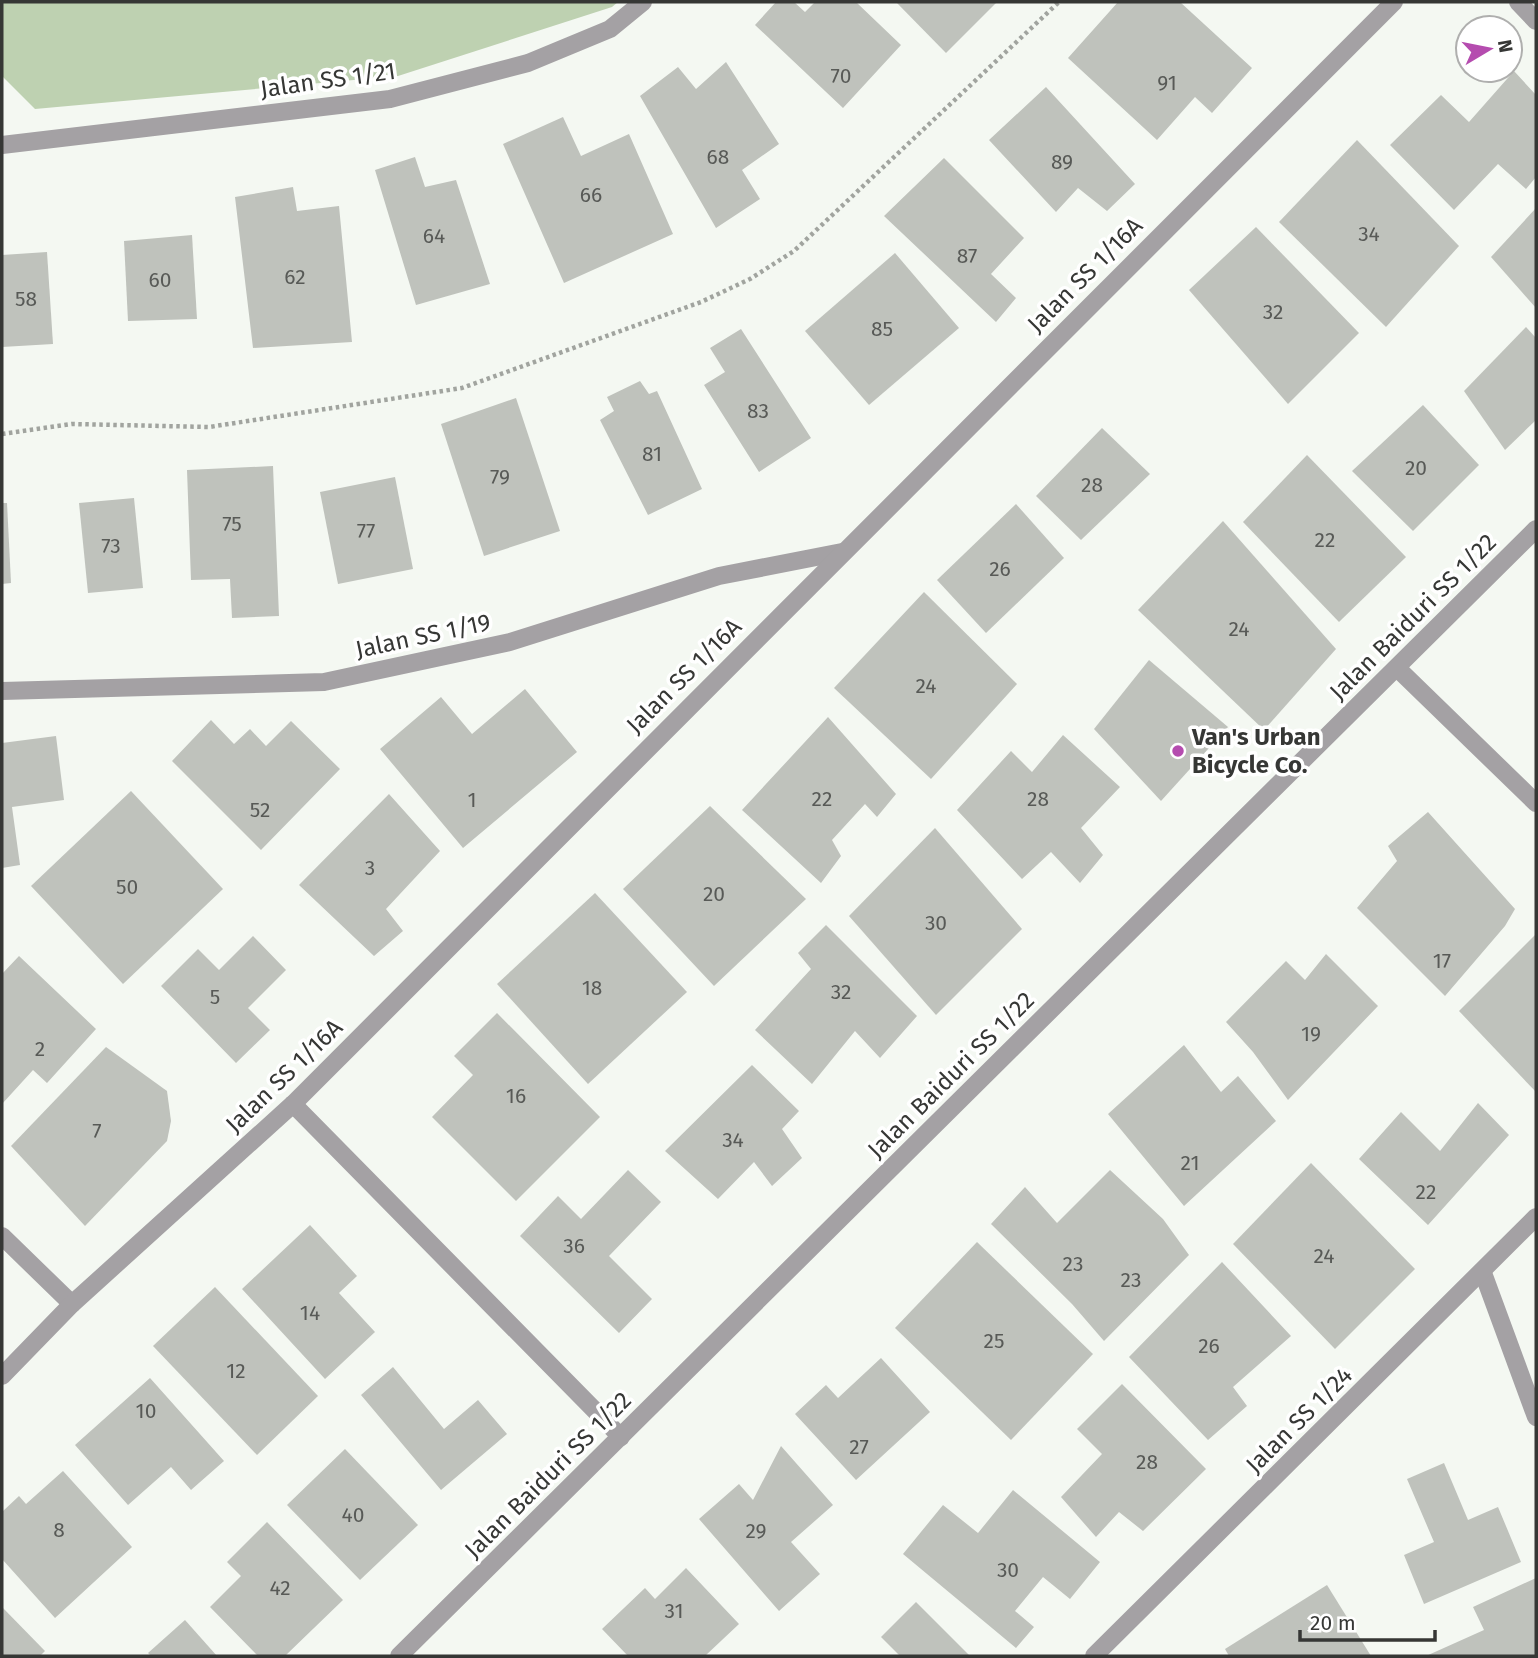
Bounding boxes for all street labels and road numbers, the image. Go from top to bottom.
street label: Jalan SS 1/21 [259,57,397,103]
street label: Jalan SS 1/16A [1022,211,1149,338]
street label: Jalan Baiduri SS 1/22 [1324,528,1502,706]
street label: Jalan SS 1/19 [353,608,493,664]
street label: Jalan SS 1/16A [621,612,748,739]
street label: Jalan Baiduri SS 1/22 [862,986,1040,1164]
street label: Jalan SS 1/16A [220,1013,348,1139]
street label: Jalan SS 1/24 [1240,1361,1358,1479]
street label: Jalan Baiduri SS 1/22 [459,1386,637,1564]

